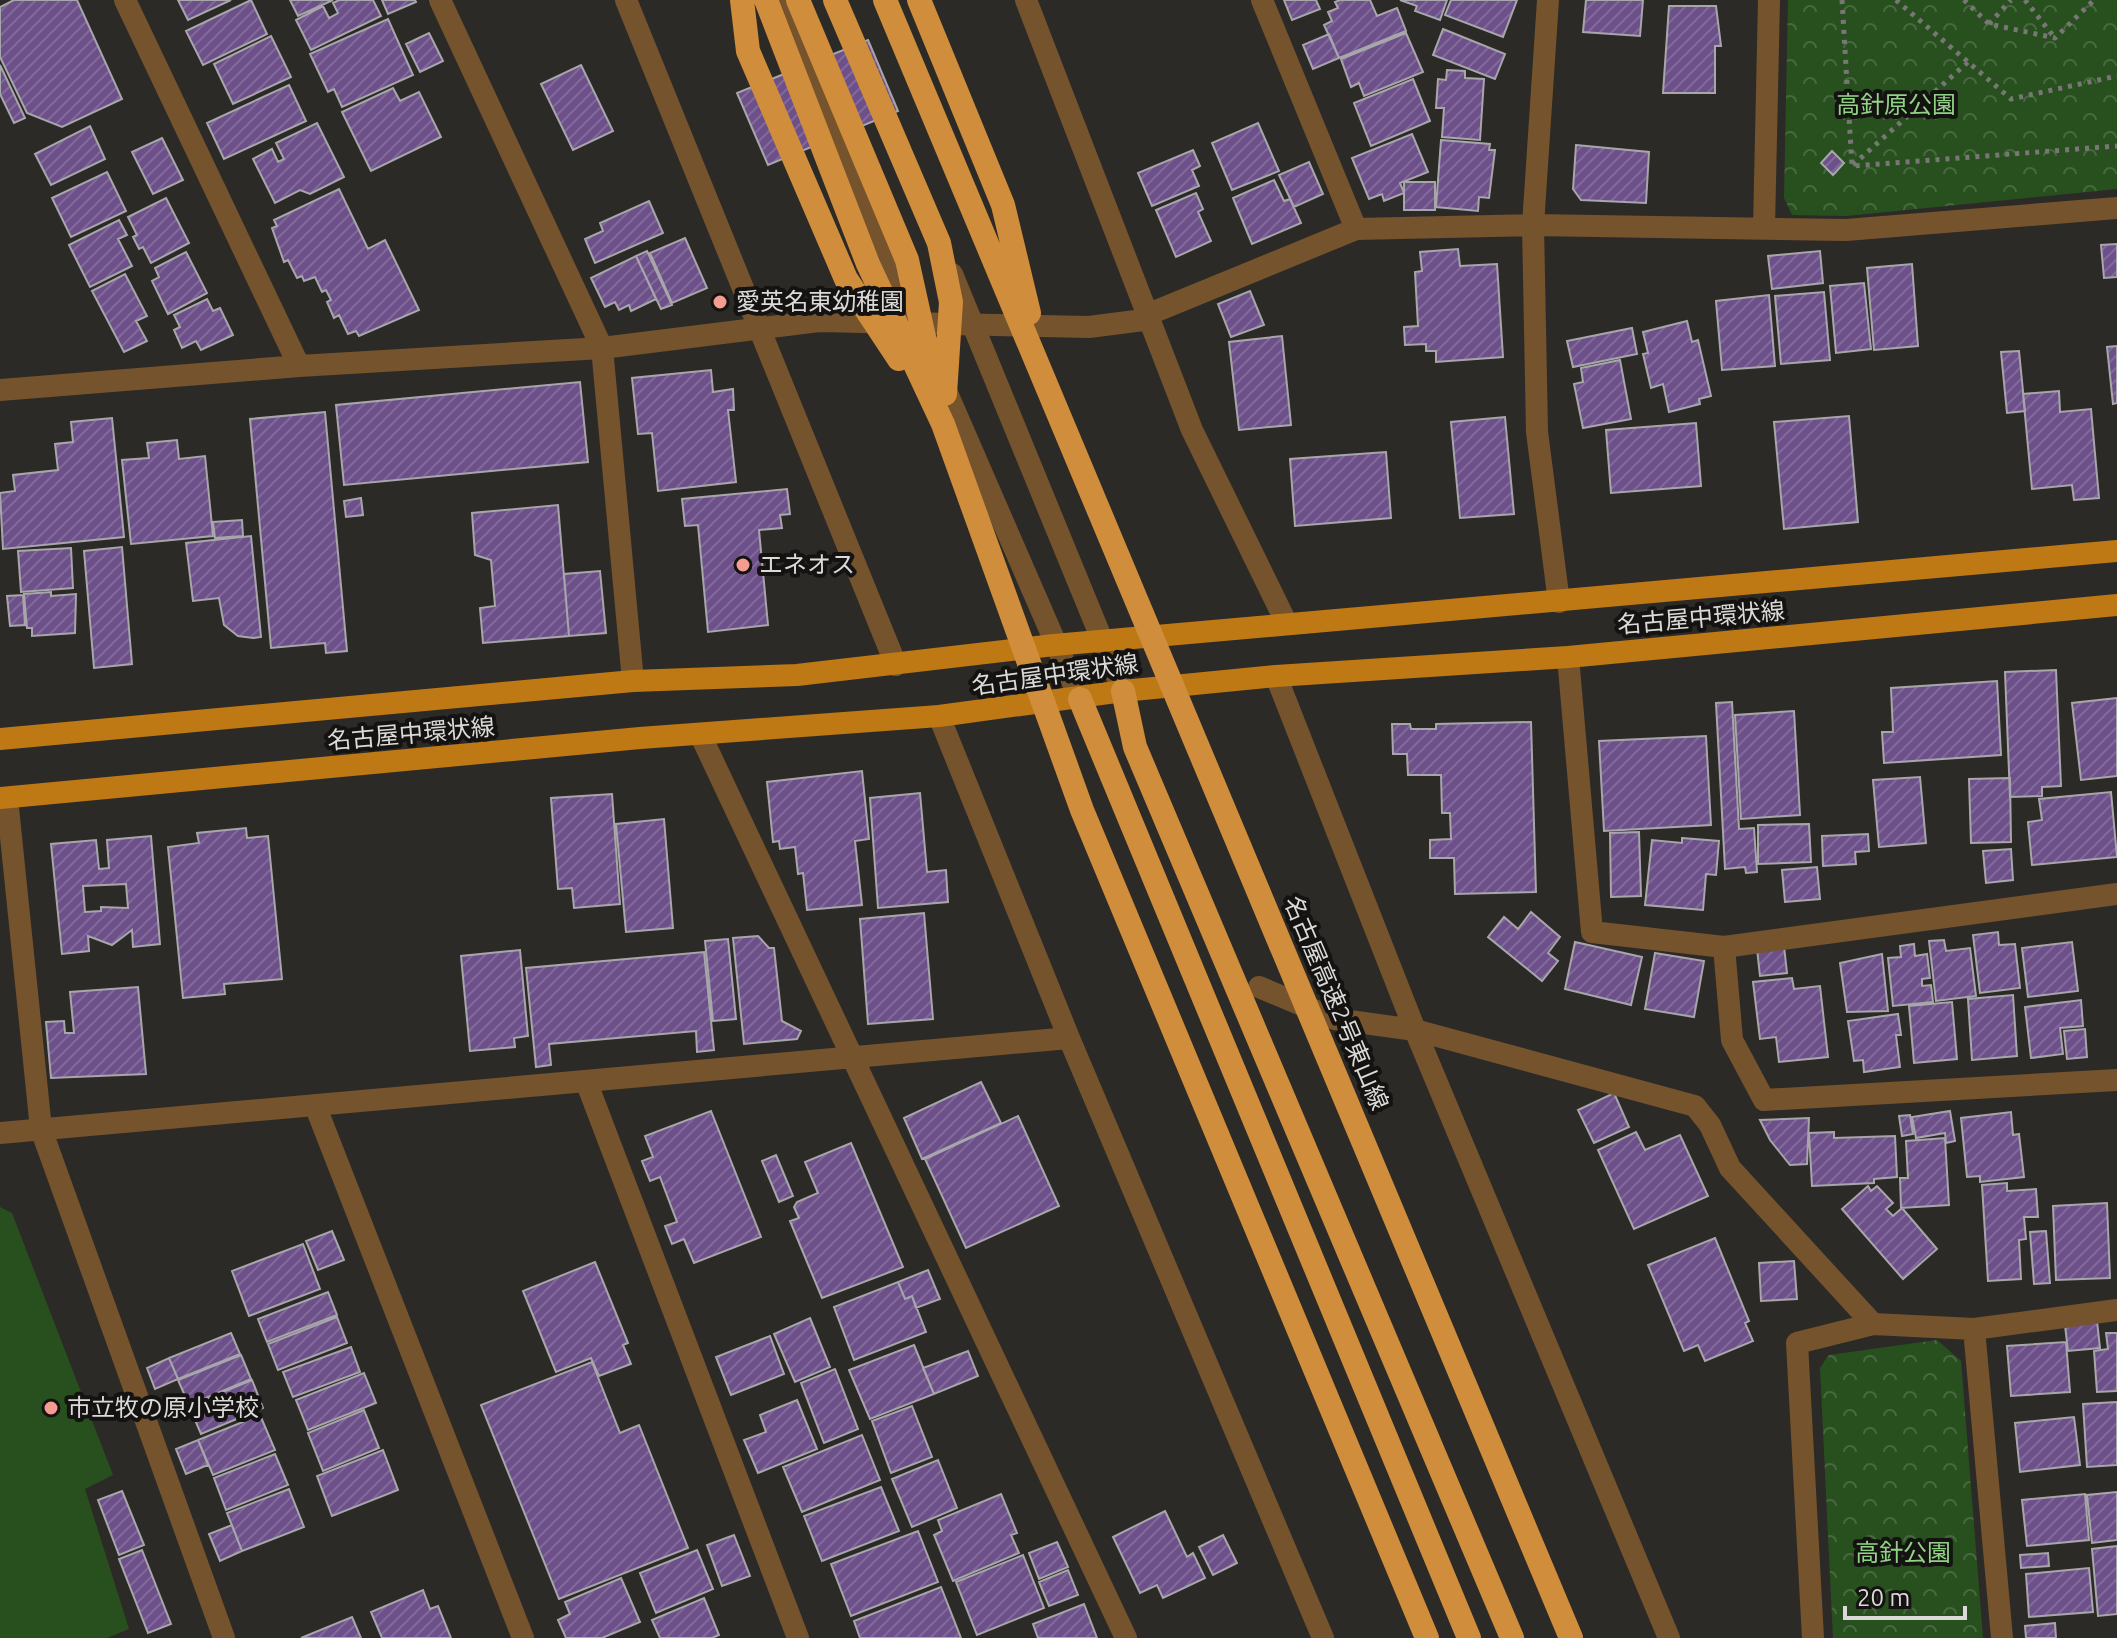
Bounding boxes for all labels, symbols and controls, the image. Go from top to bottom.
park label: 高針原公園 [1836,91,1956,118]
place label: 愛英名東幼稚園 [736,288,904,315]
marker: 愛英名東幼稚園 [711,293,729,311]
place label: エネオス [759,551,855,578]
marker: エネオス [734,556,752,574]
street label: 名古屋中環状線 [1616,597,1786,638]
street label: 名古屋中環状線 [970,649,1140,700]
street label: 名古屋中環状線 [326,713,496,754]
street label: 名古屋高速2号東山線 [1279,892,1394,1114]
place label: 市立牧の原小学校 [67,1394,259,1421]
marker: 市立牧の原小学校 [42,1399,60,1417]
park label: 高針公園 [1855,1539,1951,1566]
scale bar [1845,1570,1965,1620]
text: 20 m [1857,1584,1910,1611]

